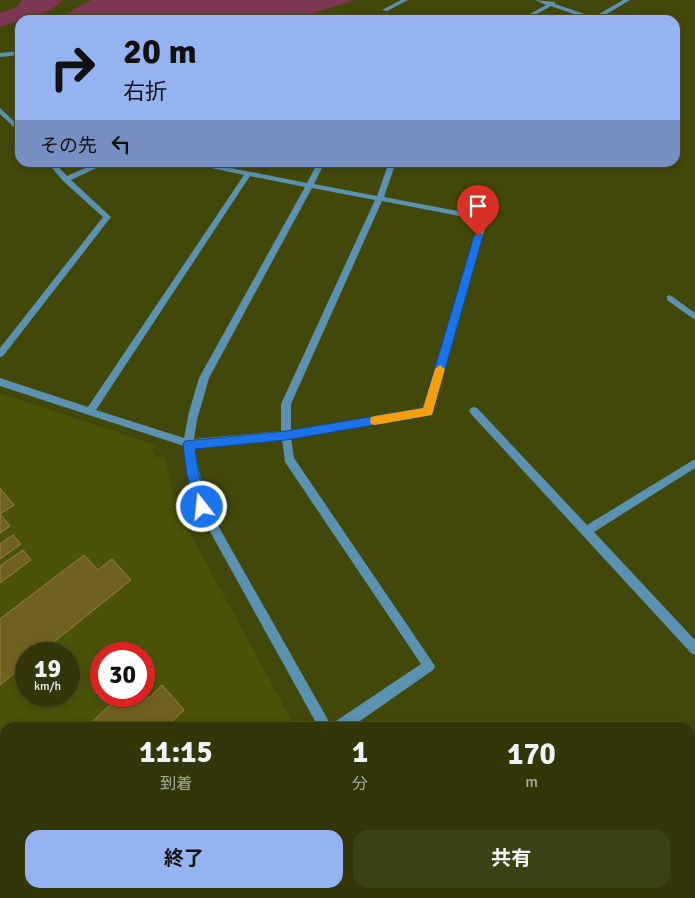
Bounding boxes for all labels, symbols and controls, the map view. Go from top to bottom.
text: 20 m [123,30,197,73]
icon: right [40,35,105,100]
text: 右折 [123,78,167,105]
icon: left [107,130,135,158]
text: その先 [40,134,97,158]
pin [457,185,499,236]
icon: arrive [464,192,492,220]
position arrow [175,480,227,532]
speed limit sign: 30 [90,642,155,707]
text: 19 [34,653,61,684]
text: km/h [34,679,61,694]
text: 11:15 [139,734,213,771]
text: 1 [352,734,368,771]
text: 170 [507,736,556,773]
text: m [525,772,538,792]
text: 到着 [160,774,192,794]
text: 分 [352,774,368,794]
button: 終了 [25,830,343,888]
button: 共有 [353,830,670,888]

